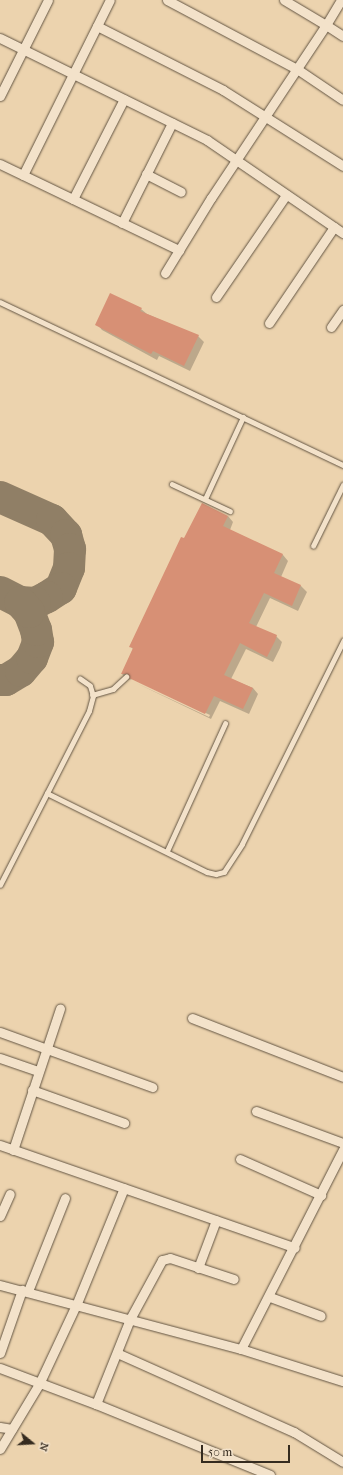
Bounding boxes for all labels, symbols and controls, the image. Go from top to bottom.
north arrow [12,1423,52,1463]
scale bar [203,1437,292,1463]
text: N [36,1441,51,1453]
text: 50 m [208,1445,232,1459]

